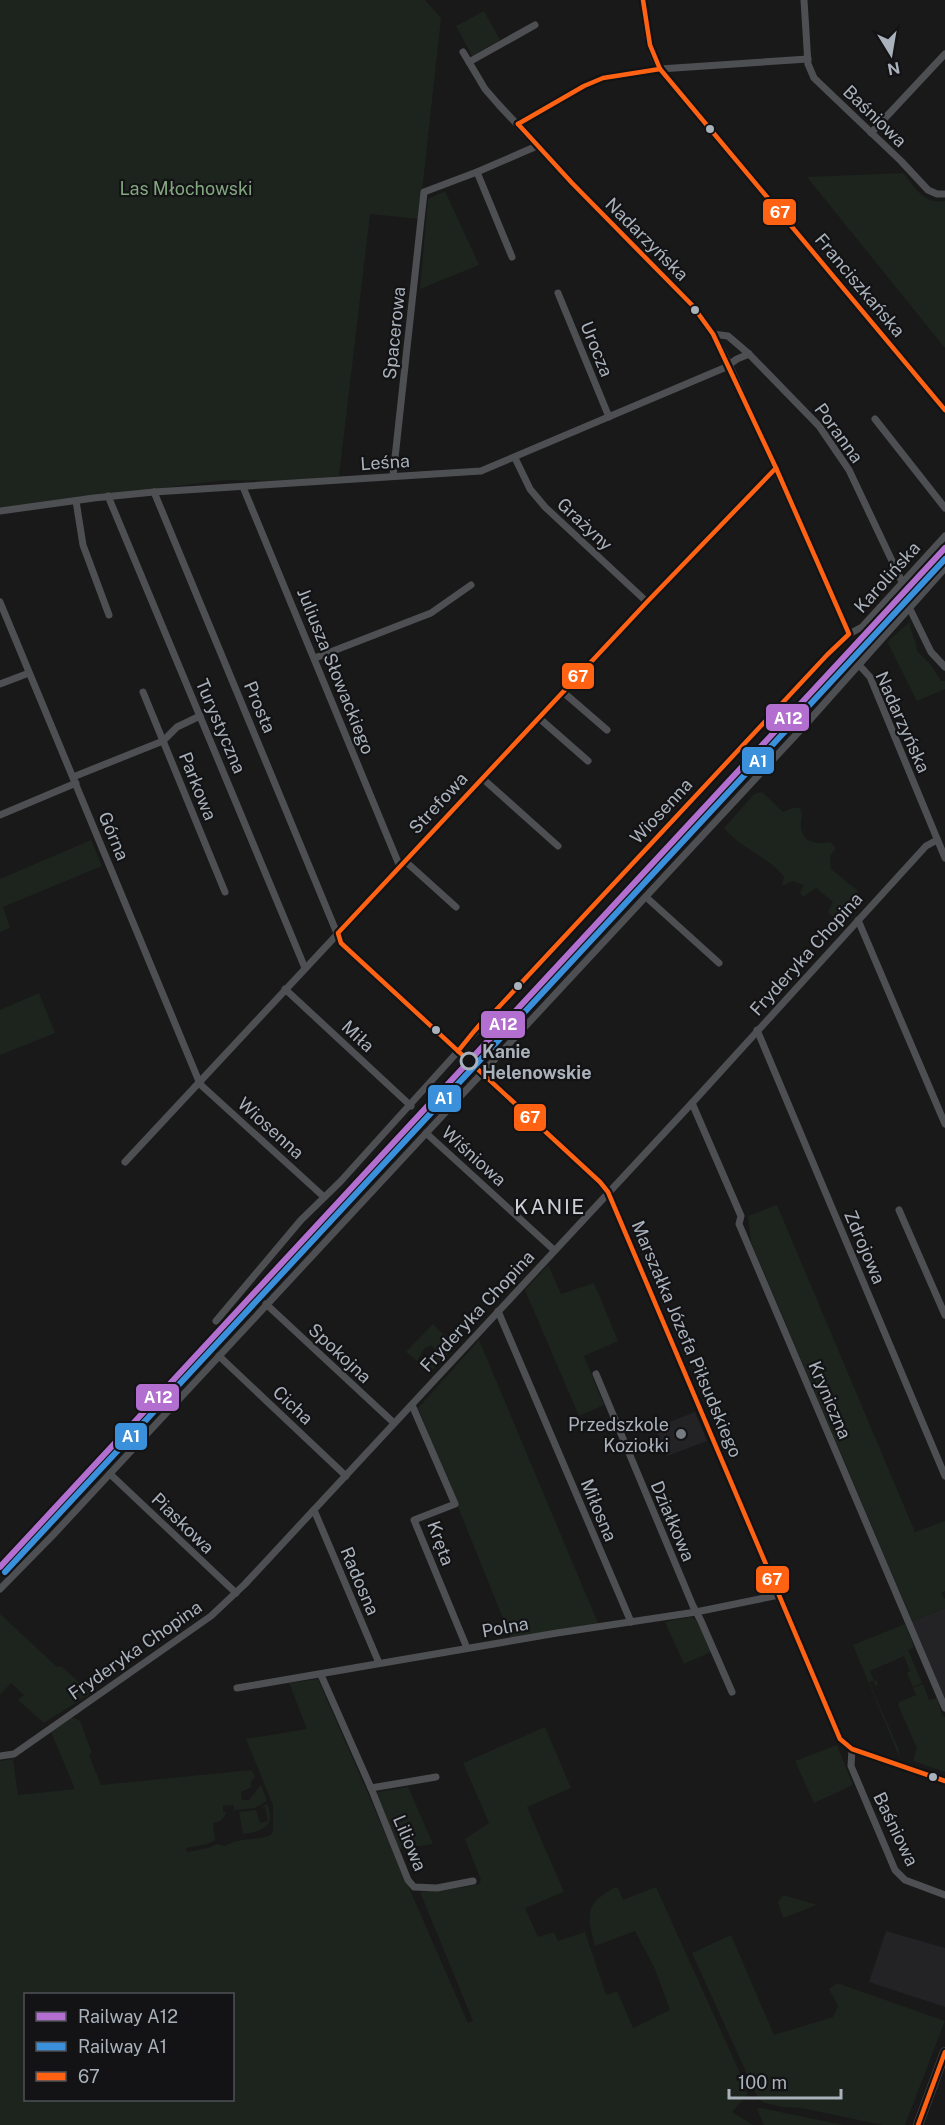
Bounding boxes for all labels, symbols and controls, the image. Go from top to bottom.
north arrow [861,24,921,84]
text: N [886,58,902,79]
street label: Baśniowa [839,81,911,151]
unlabelled marker [704,123,716,135]
park label: Las Młochowski [119,178,253,199]
street label: Nadarzyńska [601,193,693,285]
line badge: 67 [762,198,797,226]
text: 67 [770,203,790,222]
street label: Franciszkańska [811,229,909,341]
street label: Spacerowa [379,286,409,380]
unlabelled marker [689,304,701,316]
street label: Urocza [576,318,618,380]
street label: Poranna [810,399,868,467]
street label: Leśna [360,450,410,474]
street label: Grażyny [553,493,617,555]
street label: Karolińska [850,537,924,617]
street label: Juliusza Słowackiego [293,585,379,757]
line badge: 67 [561,662,595,690]
text: 67 [568,667,588,686]
street label: Nadarzyńska [871,668,935,776]
street label: Turystyczna [192,675,250,777]
street label: Prosta [240,678,280,736]
line badge: A12 [765,703,810,732]
text: A12 [774,709,802,728]
line badge: A1 [741,746,775,775]
street label: Parkowa [175,749,221,823]
text: A1 [749,752,767,771]
street label: Strefowa [404,768,472,838]
street label: Wiosenna [625,774,697,848]
street label: Górna [94,809,134,863]
street label: Fryderyka Chopina [745,888,867,1020]
unlabelled marker [512,980,524,992]
line badge: A12 [480,1010,526,1039]
text: A12 [489,1015,517,1034]
street label: Miła [337,1016,379,1056]
unlabelled marker [430,1024,442,1036]
place label: Kanie Helenowskie [482,1041,592,1083]
marker: Kanie Helenowskie [460,1052,478,1070]
line badge: A1 [427,1084,462,1113]
text: A1 [435,1089,453,1108]
street label: Wiosenna [234,1093,308,1163]
line badge: 67 [513,1103,547,1132]
text: 67 [520,1108,540,1127]
street label: Wiśniowa [437,1122,511,1190]
district label: KANIE [514,1194,586,1219]
street label: Zdrojowa [840,1207,890,1287]
street label: Marszałka Józefa Piłsudskiego [627,1217,747,1461]
street label: Fryderyka Chopina [415,1246,539,1376]
street label: Spokojna [304,1319,376,1387]
street label: Kryniczna [804,1358,856,1442]
street label: Cicha [269,1381,317,1429]
line badge: A12 [135,1383,180,1412]
text: A12 [144,1388,172,1407]
place label: Przedszkole Koziołki [568,1414,669,1456]
line badge: A1 [114,1422,148,1451]
text: A1 [122,1427,140,1446]
marker: Przedszkole Koziołki [674,1427,688,1441]
street label: Miłosna [576,1476,622,1544]
street label: Działkowa [647,1478,699,1564]
street label: Piaskowa [148,1488,218,1558]
street label: Kręta [423,1518,459,1568]
street label: Radosna [336,1544,384,1618]
line badge: 67 [755,1565,790,1594]
text: 67 [762,1570,782,1589]
street label: Fryderyka Chopina [64,1596,206,1704]
street label: Polna [480,1613,530,1641]
unlabelled marker [927,1771,939,1783]
street label: Baśniowa [869,1789,923,1869]
street label: Liliowa [389,1812,431,1874]
legend [24,1993,234,2101]
text: Railway A12 [78,2006,178,2027]
text: Railway A1 [78,2036,167,2057]
scale bar [729,2062,842,2100]
text: 67 [78,2066,100,2087]
text: 100 m [738,2072,787,2093]

